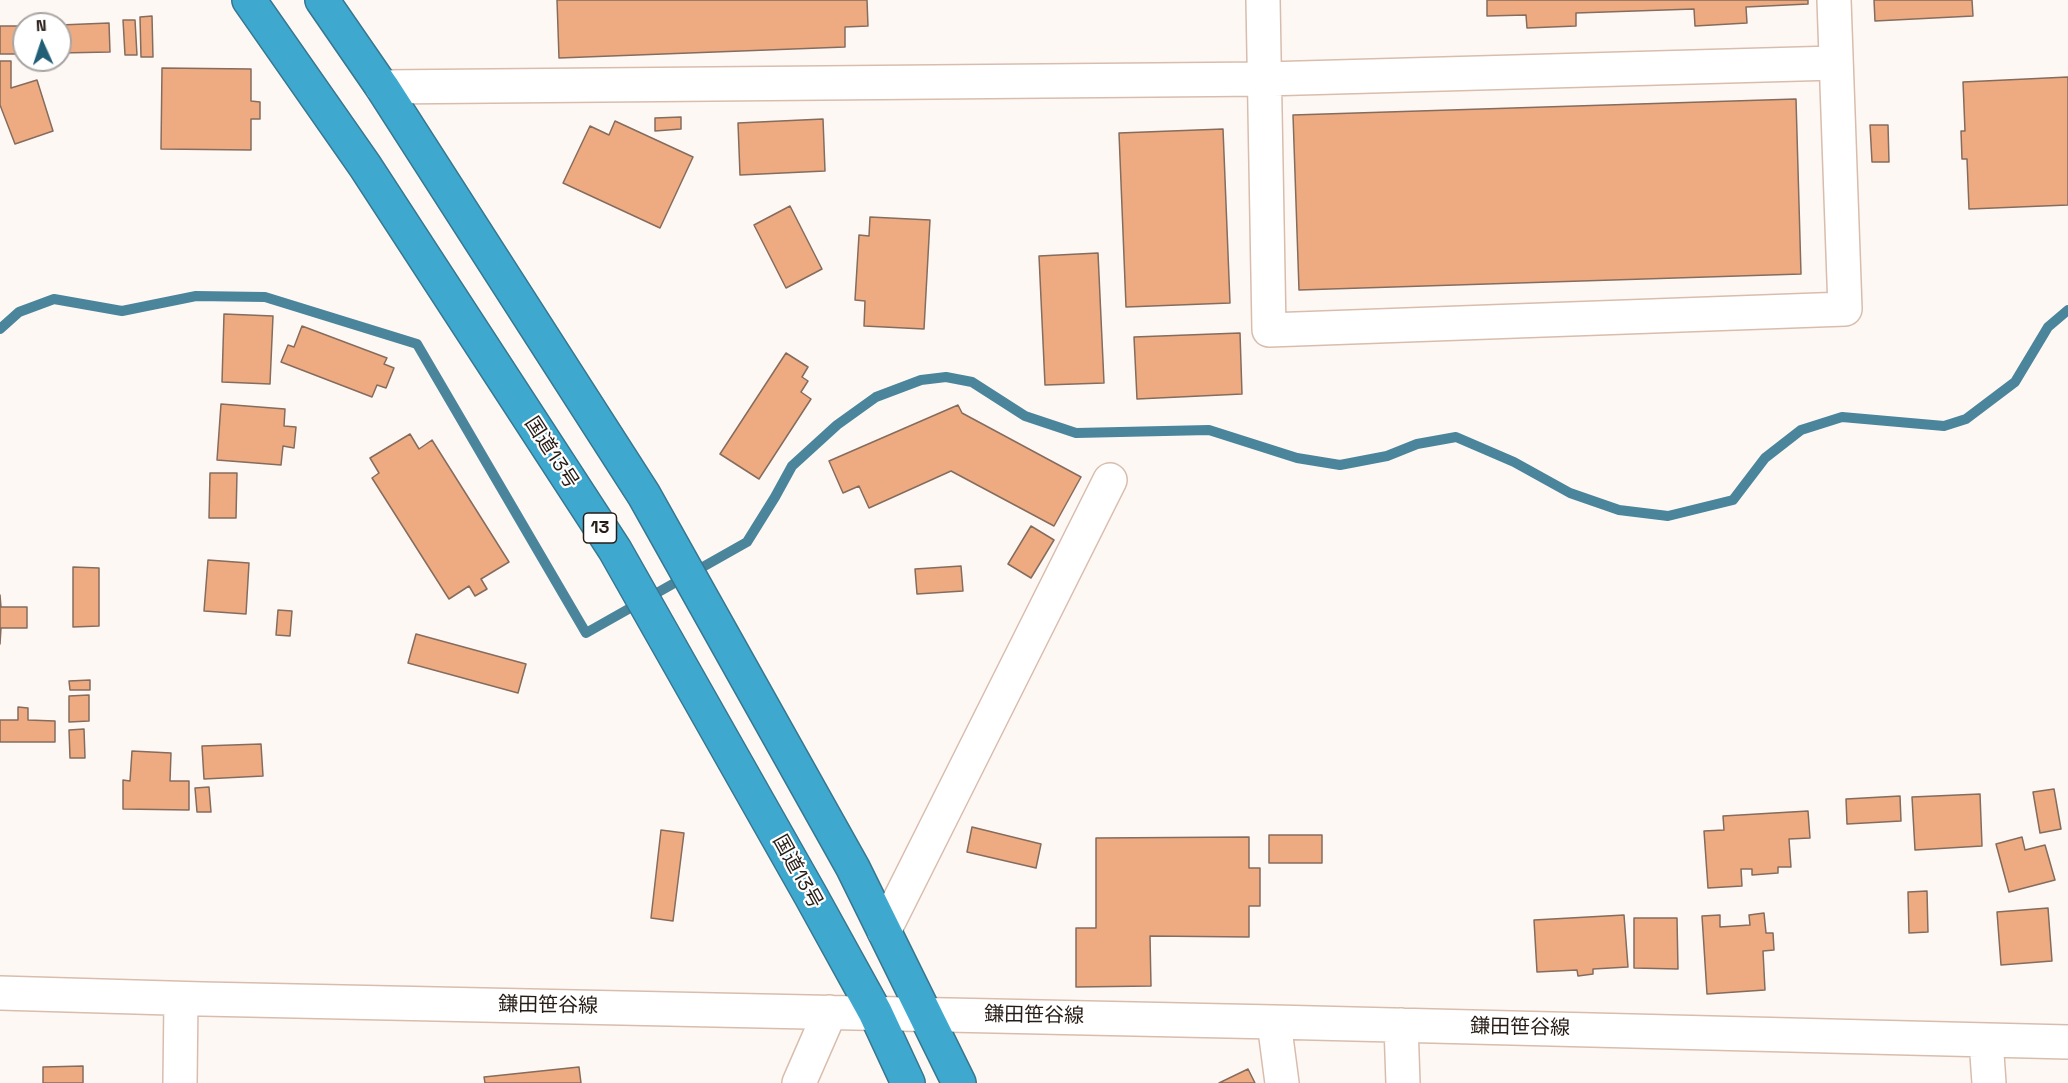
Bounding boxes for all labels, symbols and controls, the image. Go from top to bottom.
north arrow [12,12,72,72]
text: N [35,15,47,36]
street label: 国道13号 [519,413,583,493]
road number: 13 [584,513,616,543]
street label: 国道13号 [767,831,827,913]
street label: 鎌田笹谷線 [498,993,598,1019]
street label: 鎌田笹谷線 [984,1003,1084,1029]
street label: 鎌田笹谷線 [1470,1015,1570,1041]

